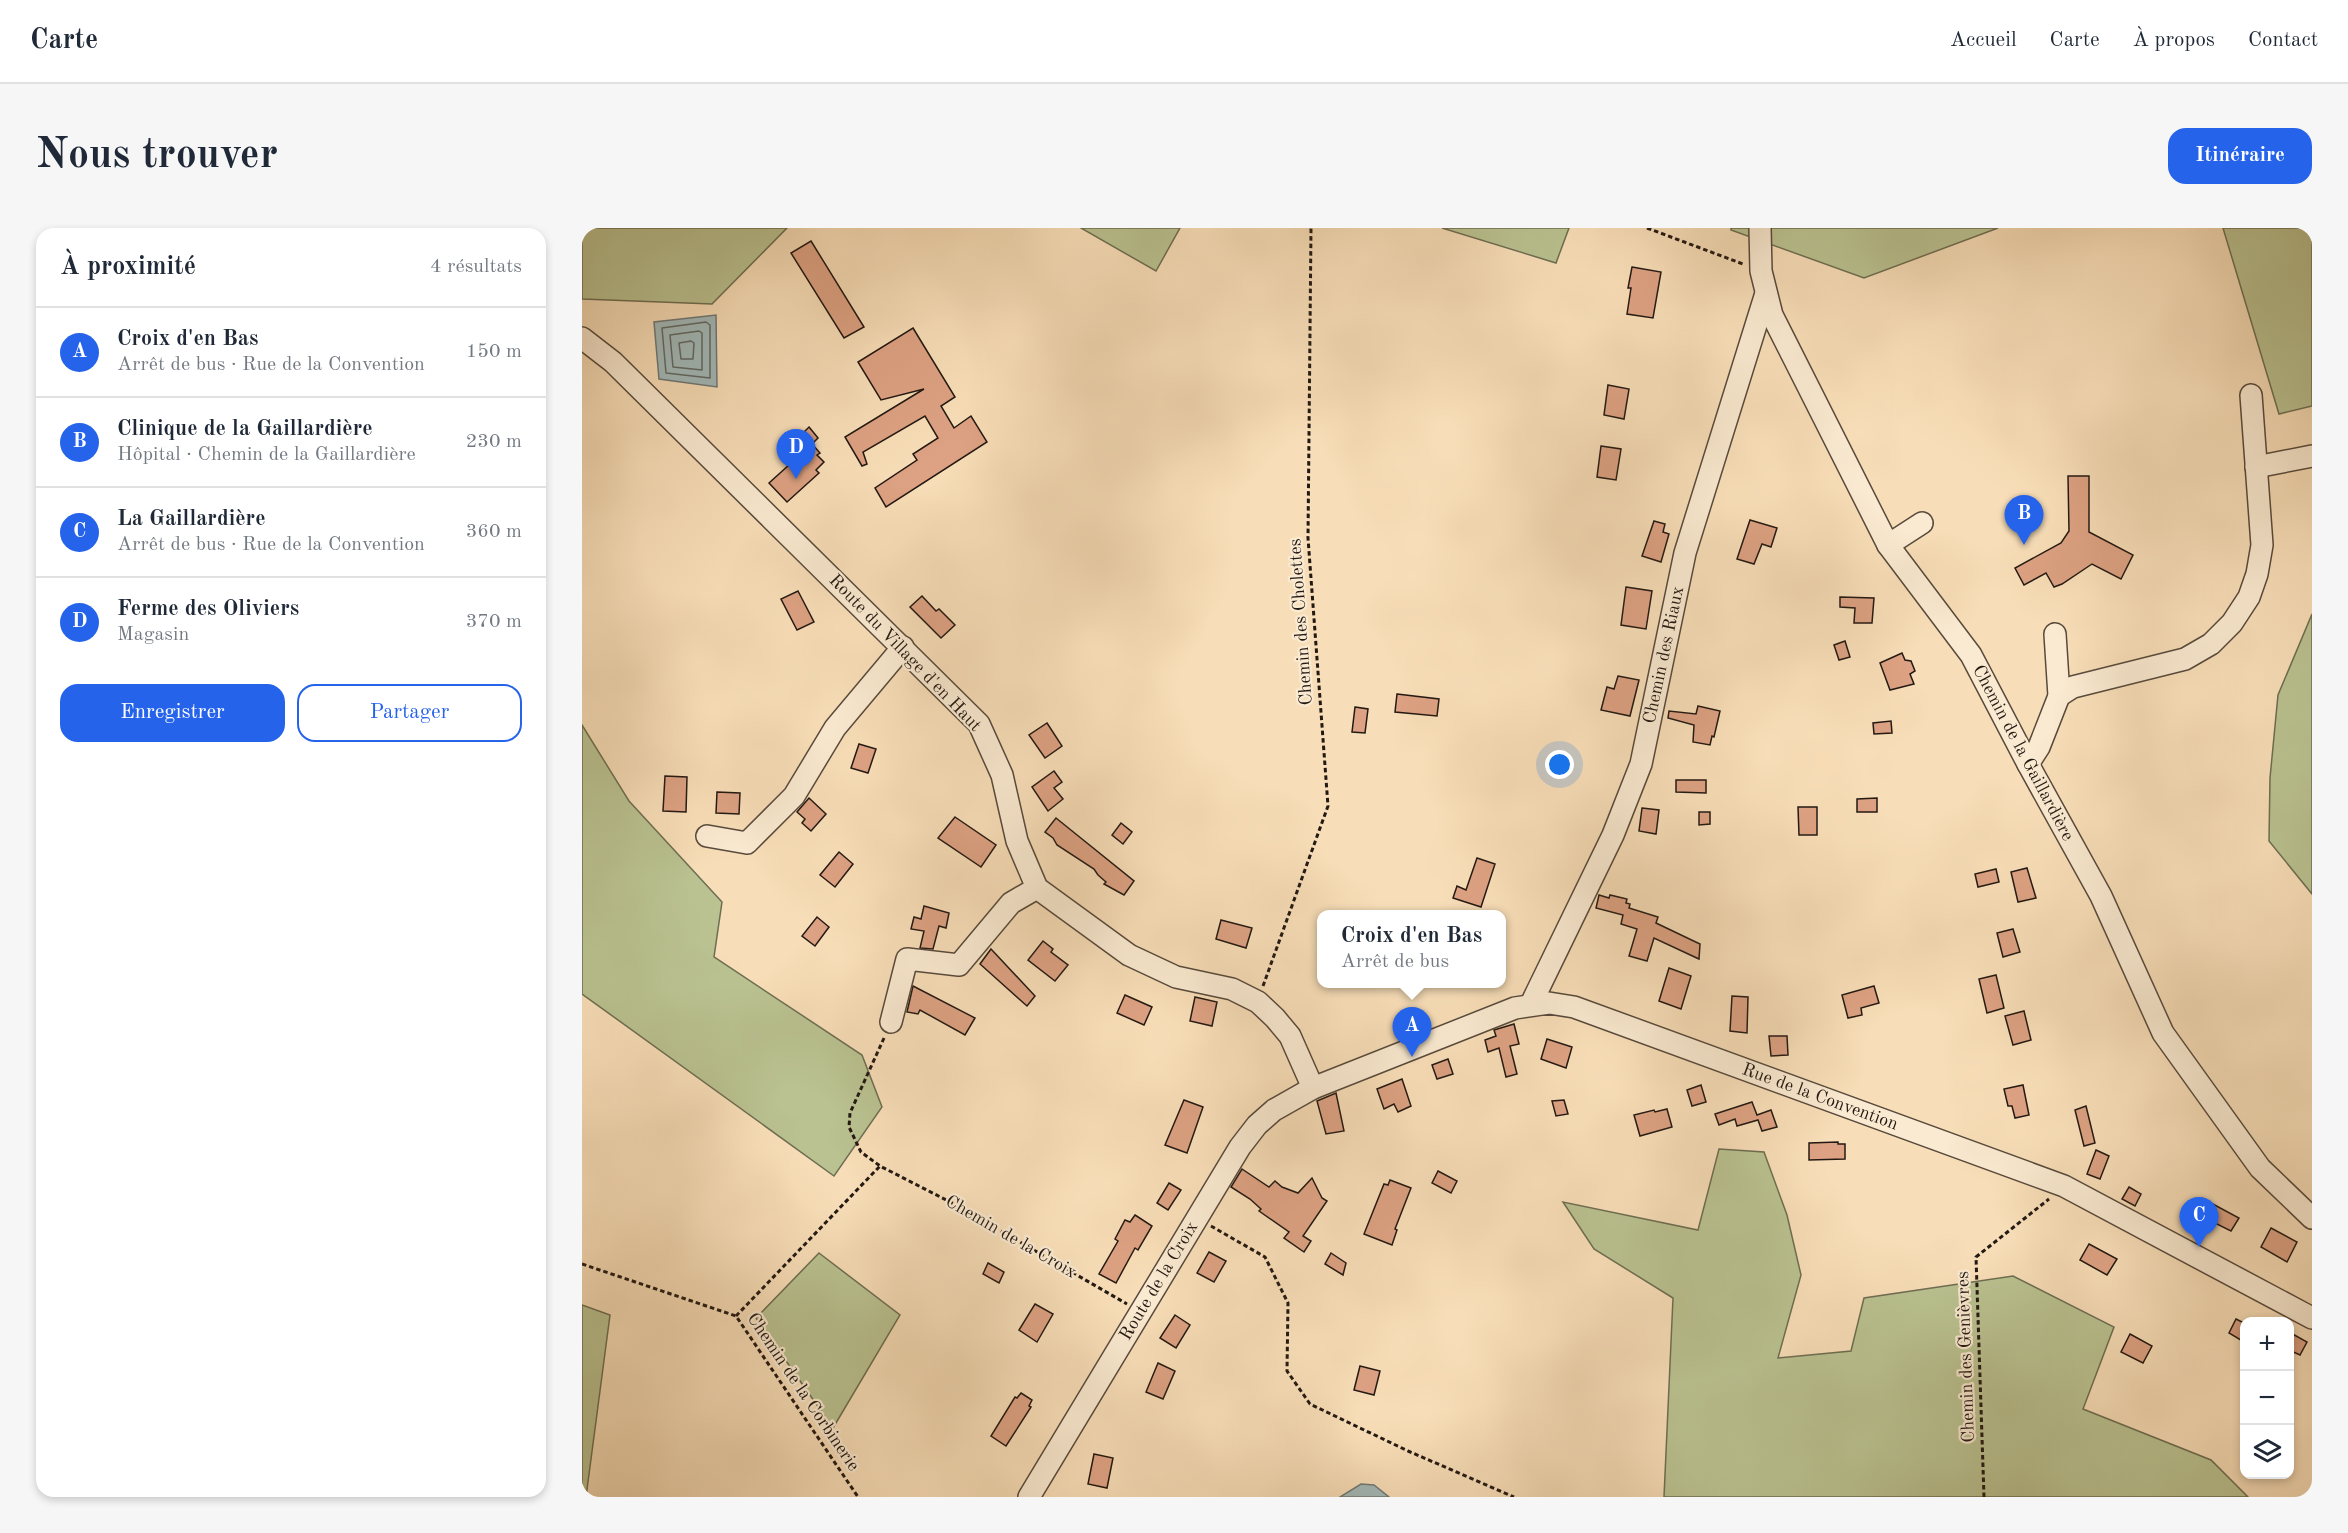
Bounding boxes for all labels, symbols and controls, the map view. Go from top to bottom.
text: Carte [30,27,98,55]
text: Accueil [1950,30,2017,51]
text: Carte [2050,30,2100,51]
text: À propos [2133,30,2215,51]
text: Contact [2248,30,2318,51]
button: Itinéraire [2168,128,2312,184]
text: Nous trouver [36,135,278,177]
text: À proximité [60,254,196,280]
text: 4 résultats [430,257,522,277]
text: Croix d'en Bas [117,328,258,350]
text: A [72,342,87,362]
text: 150 m [466,342,522,362]
text: Arrêt de bus · Rue de la Convention [117,355,425,375]
text: Clinique de la Gaillardière [117,418,373,440]
pin: D [776,430,816,479]
text: B [72,432,87,452]
text: 230 m [466,432,522,452]
text: Hôpital · Chemin de la Gaillardière [117,445,416,465]
pin: B [2004,496,2044,545]
text: La Gaillardière [117,508,266,530]
text: C [73,522,86,542]
text: 360 m [466,522,522,542]
text: Arrêt de bus · Rue de la Convention [117,535,425,555]
street label: Chemin des Cholettes [1286,538,1316,706]
street label: Route du Village d'en Haut [825,571,985,735]
street label: Chemin des Riaux [1641,585,1687,725]
text: Ferme des Oliviers [117,598,299,620]
text: D [72,612,87,632]
text: 370 m [466,612,522,632]
text: Magasin [117,625,189,645]
street label: Chemin de la Gaillardière [1969,662,2077,844]
button: Enregistrer [60,684,285,742]
button: Partager [297,684,522,742]
your location [1545,750,1574,779]
popup [1317,910,1506,988]
text: Croix d'en Bas [1341,925,1482,947]
text: Arrêt de bus [1341,952,1449,972]
pin: A [1392,1008,1432,1057]
street label: Rue de la Convention [1740,1060,1901,1134]
street label: Chemin de la Croix [942,1192,1080,1282]
pin: C [2180,1198,2218,1247]
street label: Route de la Croix [1116,1218,1202,1344]
street label: Chemin des Genièvres [1954,1271,1978,1443]
street label: Chemin de la Corbinerie [743,1310,863,1474]
map controls [2240,1317,2294,1479]
button: + [2240,1317,2294,1371]
button: − [2240,1371,2294,1425]
button: layers [2240,1425,2294,1479]

